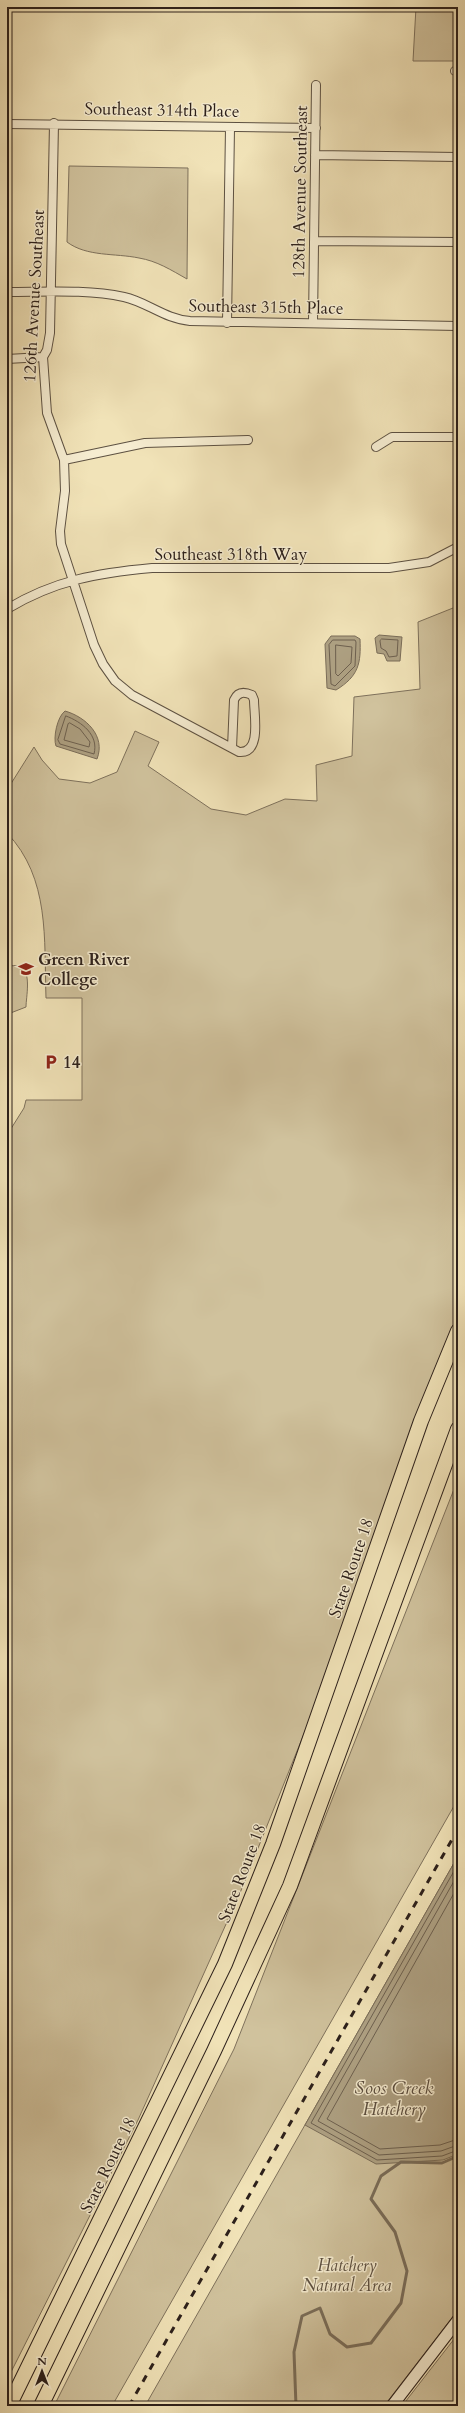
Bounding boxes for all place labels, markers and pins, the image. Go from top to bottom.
place label: Green River College [38,948,129,991]
school or university icon: Green River College [17,960,35,978]
place label: 14 [63,1051,81,1074]
parking icon: 14 [42,1053,60,1071]

